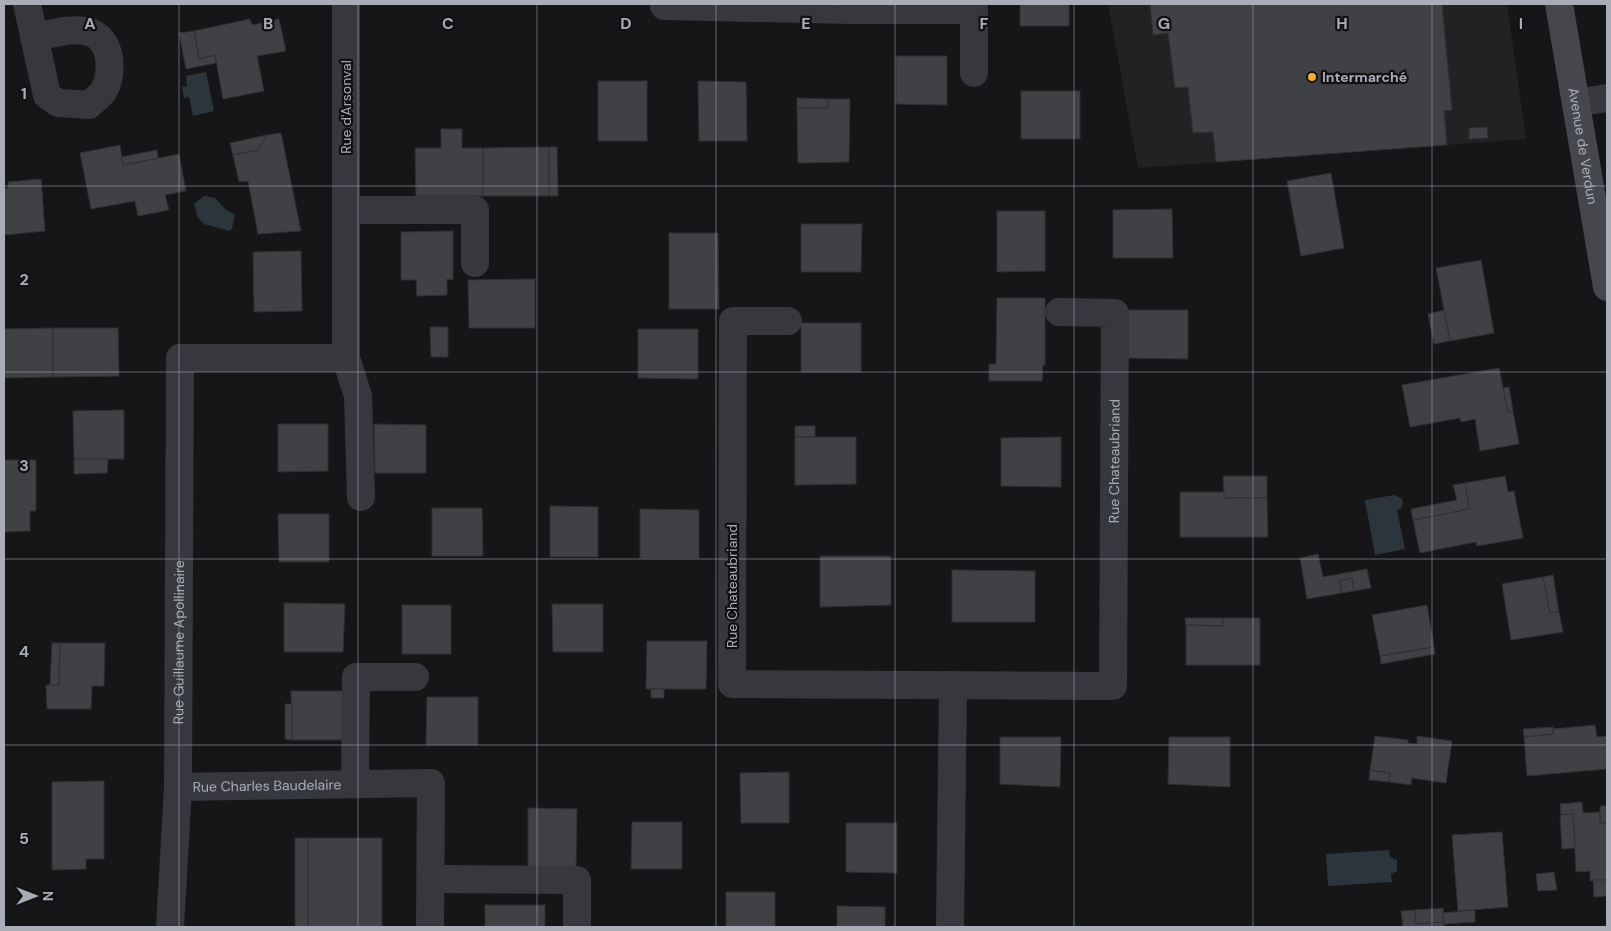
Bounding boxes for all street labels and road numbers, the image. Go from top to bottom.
street label: Rue d'Arsonval [337,60,355,154]
street label: Avenue de Verdun [1564,86,1602,206]
street label: Rue Chateaubriand [1105,399,1124,523]
street label: Rue Chateaubriand [723,524,741,648]
street label: Rue Guillaume Apollinaire [169,560,188,724]
street label: Rue Charles Baudelaire [193,775,341,796]

